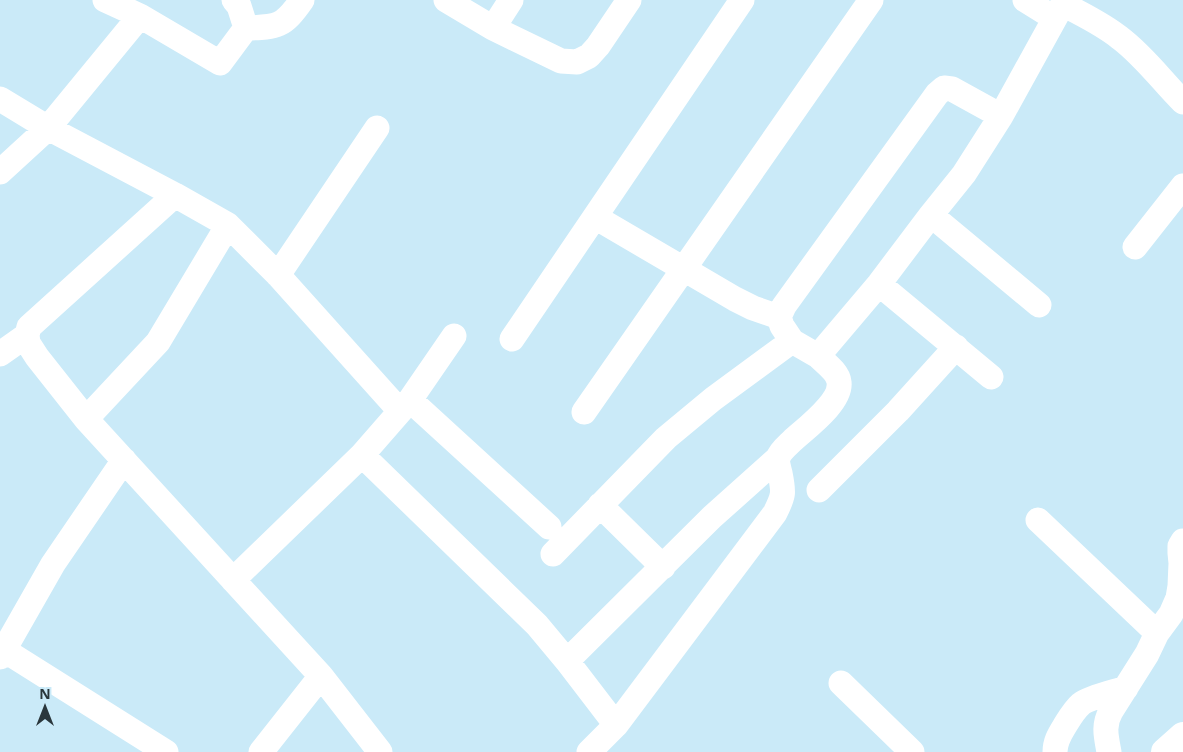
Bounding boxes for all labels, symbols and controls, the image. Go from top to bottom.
north arrow [20,682,70,732]
text: N [39,684,51,703]

